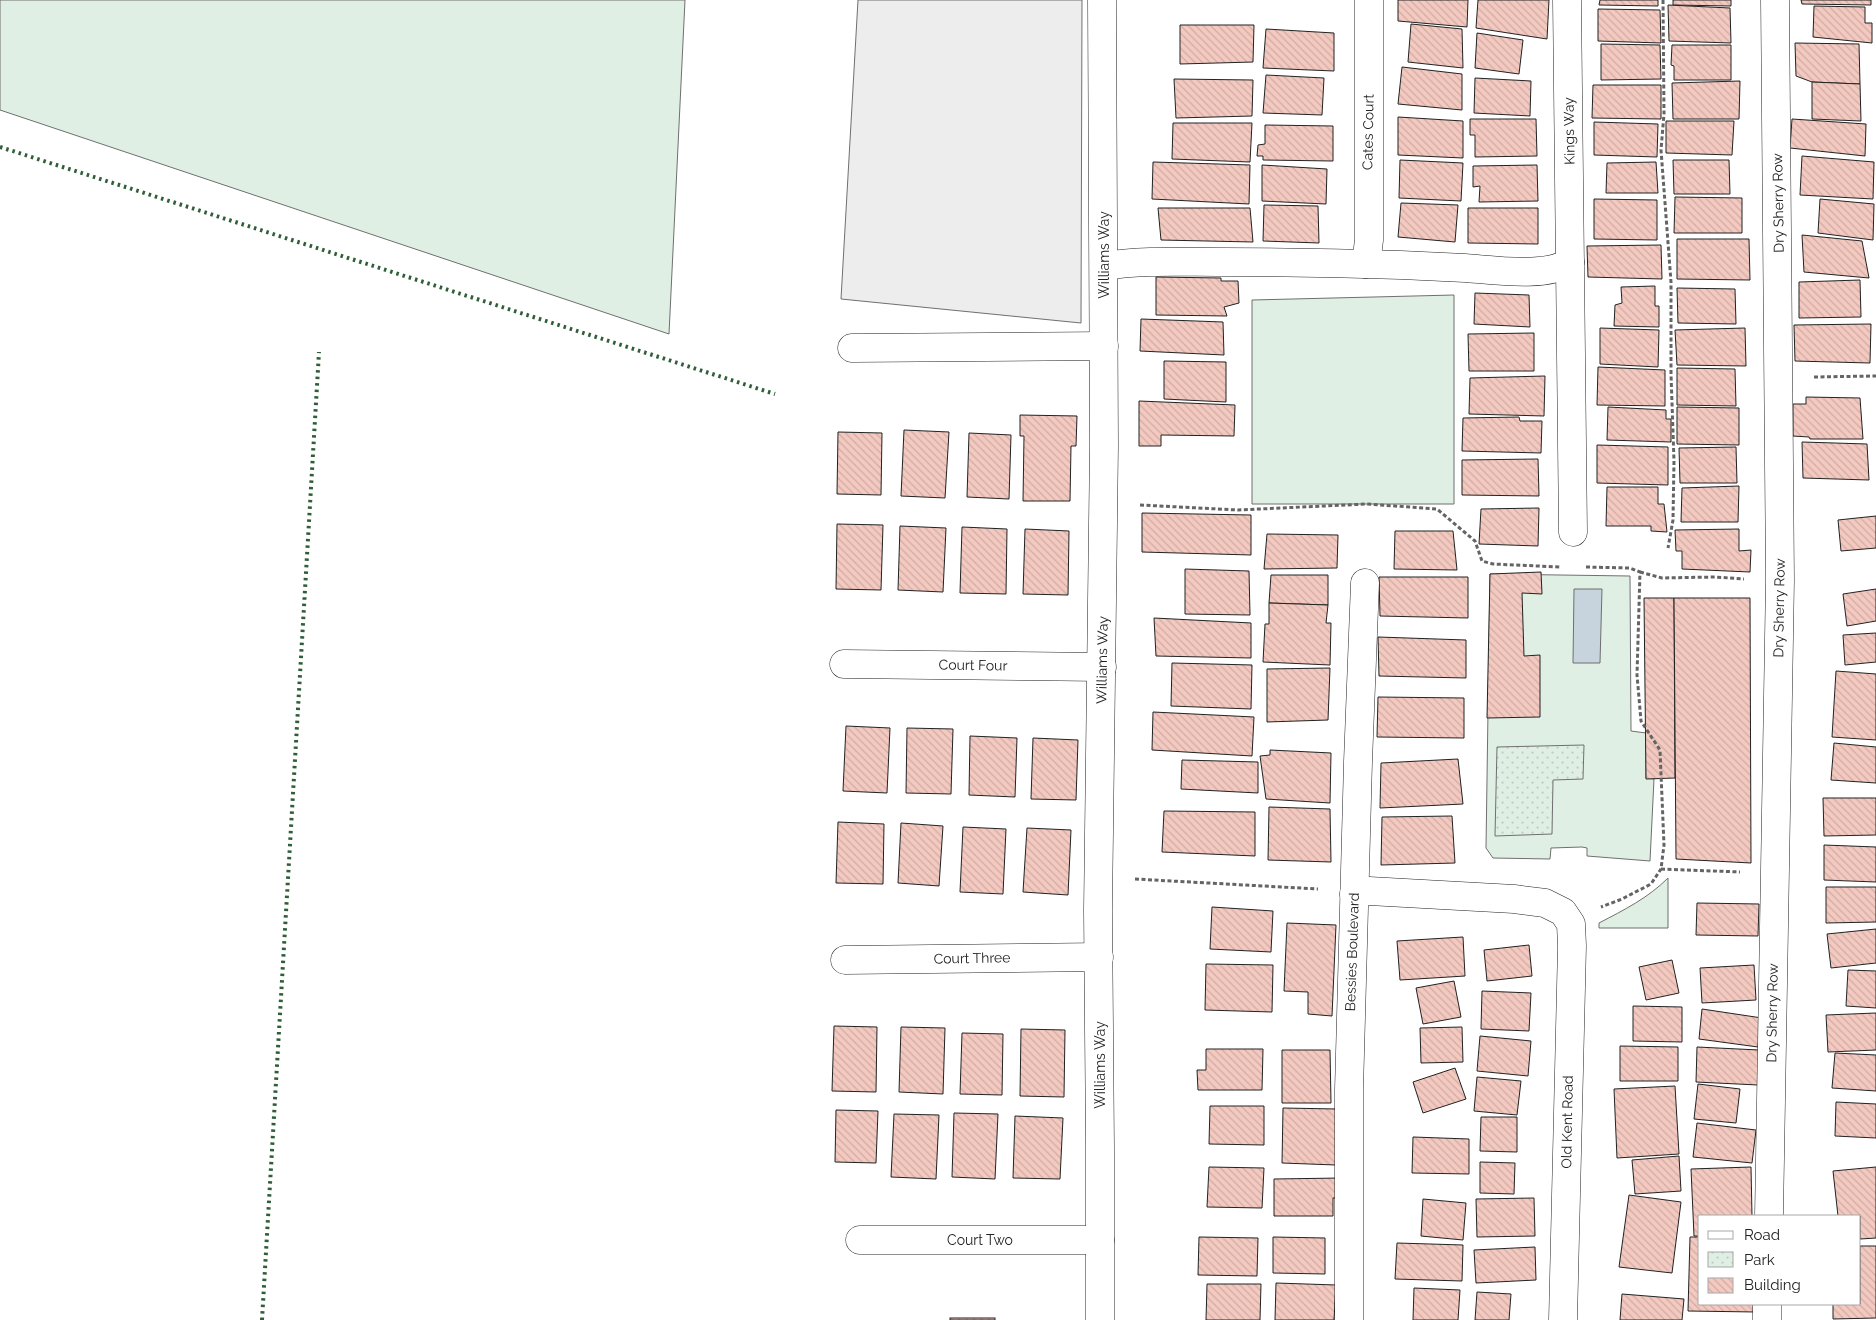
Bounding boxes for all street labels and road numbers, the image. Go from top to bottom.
street label: Cates Court [1359,93,1377,170]
street label: Kings Way [1560,97,1578,165]
street label: Dry Sherry Row [1769,152,1787,253]
street label: Williams Way [1096,211,1112,299]
street label: Dry Sherry Row [1770,557,1788,658]
street label: Williams Way [1093,616,1111,704]
street label: Court Four [938,656,1008,674]
street label: Bessies Boulevard [1342,892,1362,1012]
street label: Court Three [933,949,1011,967]
street label: Dry Sherry Row [1763,962,1781,1063]
street label: Williams Way [1092,1021,1108,1109]
street label: Old Kent Road [1558,1075,1576,1169]
street label: Court Two [947,1232,1013,1248]

